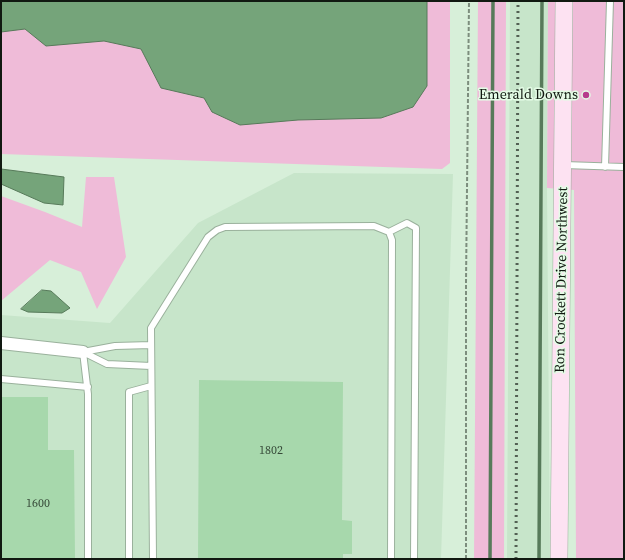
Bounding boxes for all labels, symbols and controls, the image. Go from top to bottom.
place label: Emerald Downs [479,87,578,103]
marker: Emerald Downs [581,90,591,100]
street label: Ron Crockett Drive Northwest [552,187,572,373]
house number: 1802 [259,444,283,458]
house number: 1600 [26,497,50,511]

